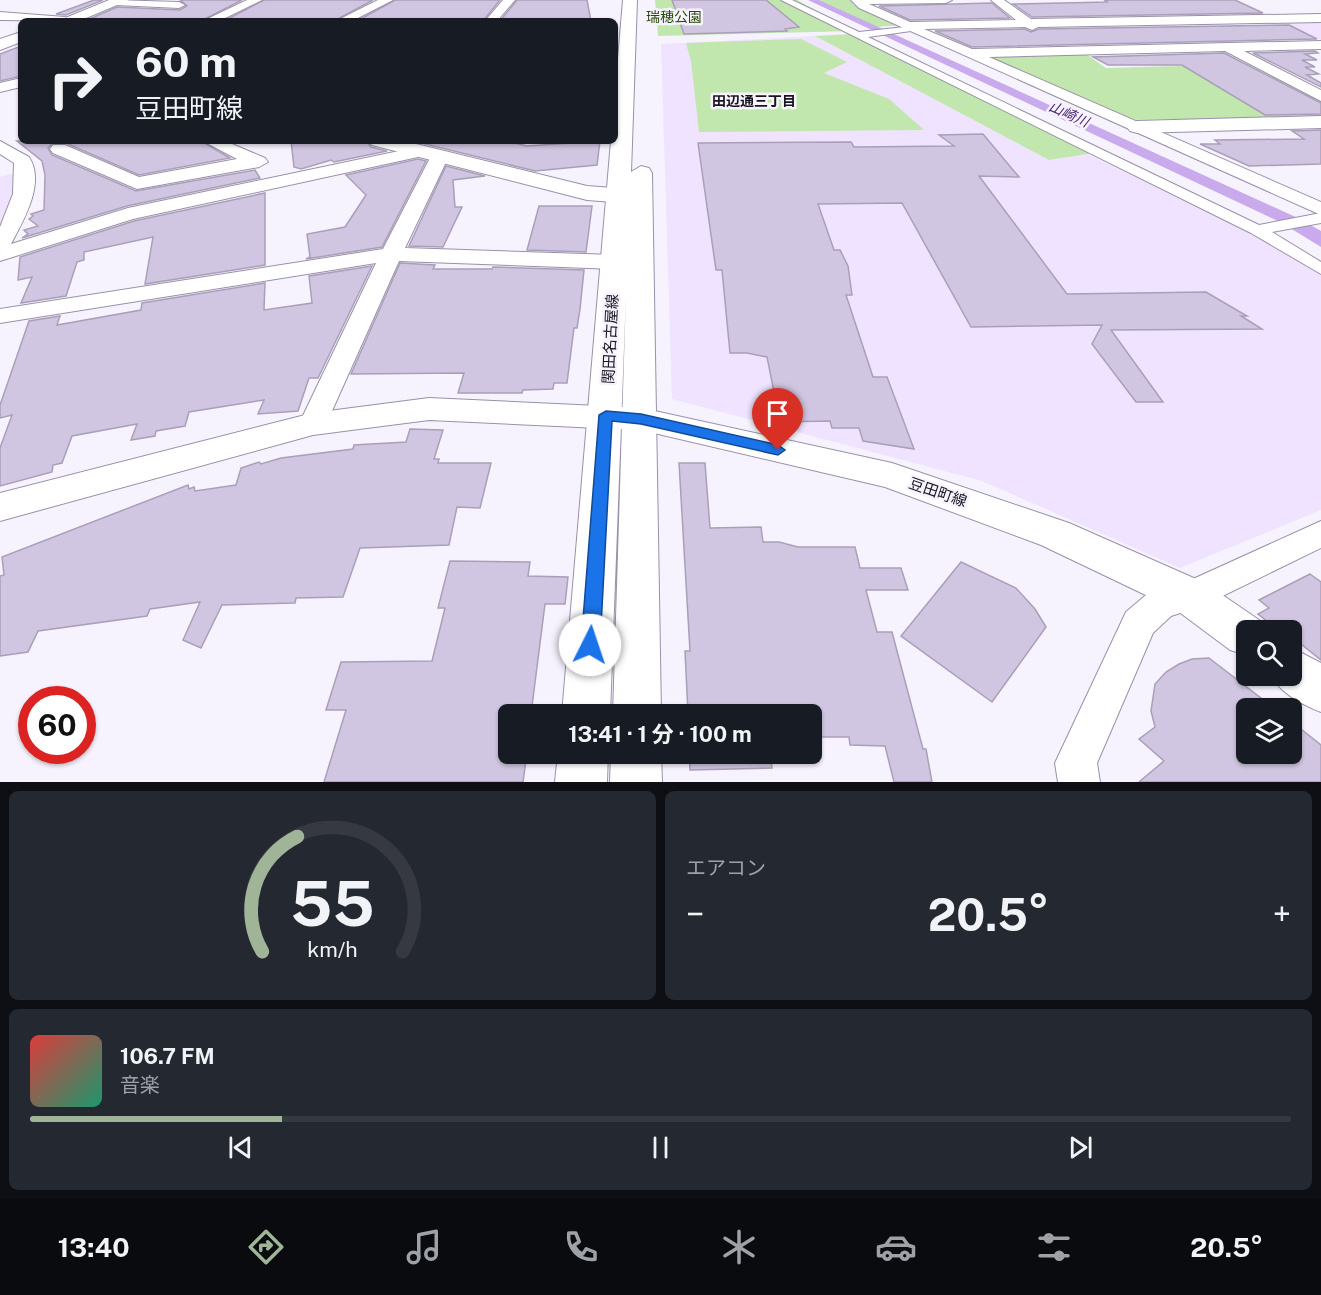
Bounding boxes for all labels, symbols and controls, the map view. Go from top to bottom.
park label: 瑞穂公園 [646,9,702,25]
text: 60 m [135,37,237,86]
icon: right [36,42,114,120]
text: 豆田町線 [135,92,243,124]
district label: 田辺通三丁目 [712,93,796,109]
water label: 山崎川 [1047,98,1093,131]
street label: 関田名古屋線 [599,294,621,384]
pin [752,388,803,450]
icon: arrive [761,397,794,430]
street label: 豆田町線 [907,474,969,510]
position arrow [558,613,622,677]
map controls [1236,620,1302,764]
button: search [1236,620,1302,686]
speed limit sign: 60 [18,686,96,764]
button: layers [1236,698,1302,764]
text: 13:41 · 1 分 · 100 m [568,721,752,747]
text: エアコン [686,856,766,880]
text: 55 [290,867,375,940]
text: 20.5° [928,888,1049,941]
text: − [686,895,704,933]
text: + [1273,895,1291,933]
text: km/h [307,938,358,963]
text: 106.7 FM [120,1043,215,1069]
text: 音楽 [120,1073,160,1097]
icon: previous [224,1131,257,1164]
icon: pause [644,1131,677,1164]
icon: next [1064,1131,1097,1164]
icon: directions [245,1226,287,1268]
icon: music [403,1226,445,1268]
icon: phone [560,1226,602,1268]
icon: climate [718,1226,760,1268]
icon: car [875,1226,917,1268]
icon: filters [1033,1226,1075,1268]
text: 13:40 [58,1231,130,1263]
text: 20.5° [1190,1231,1263,1263]

